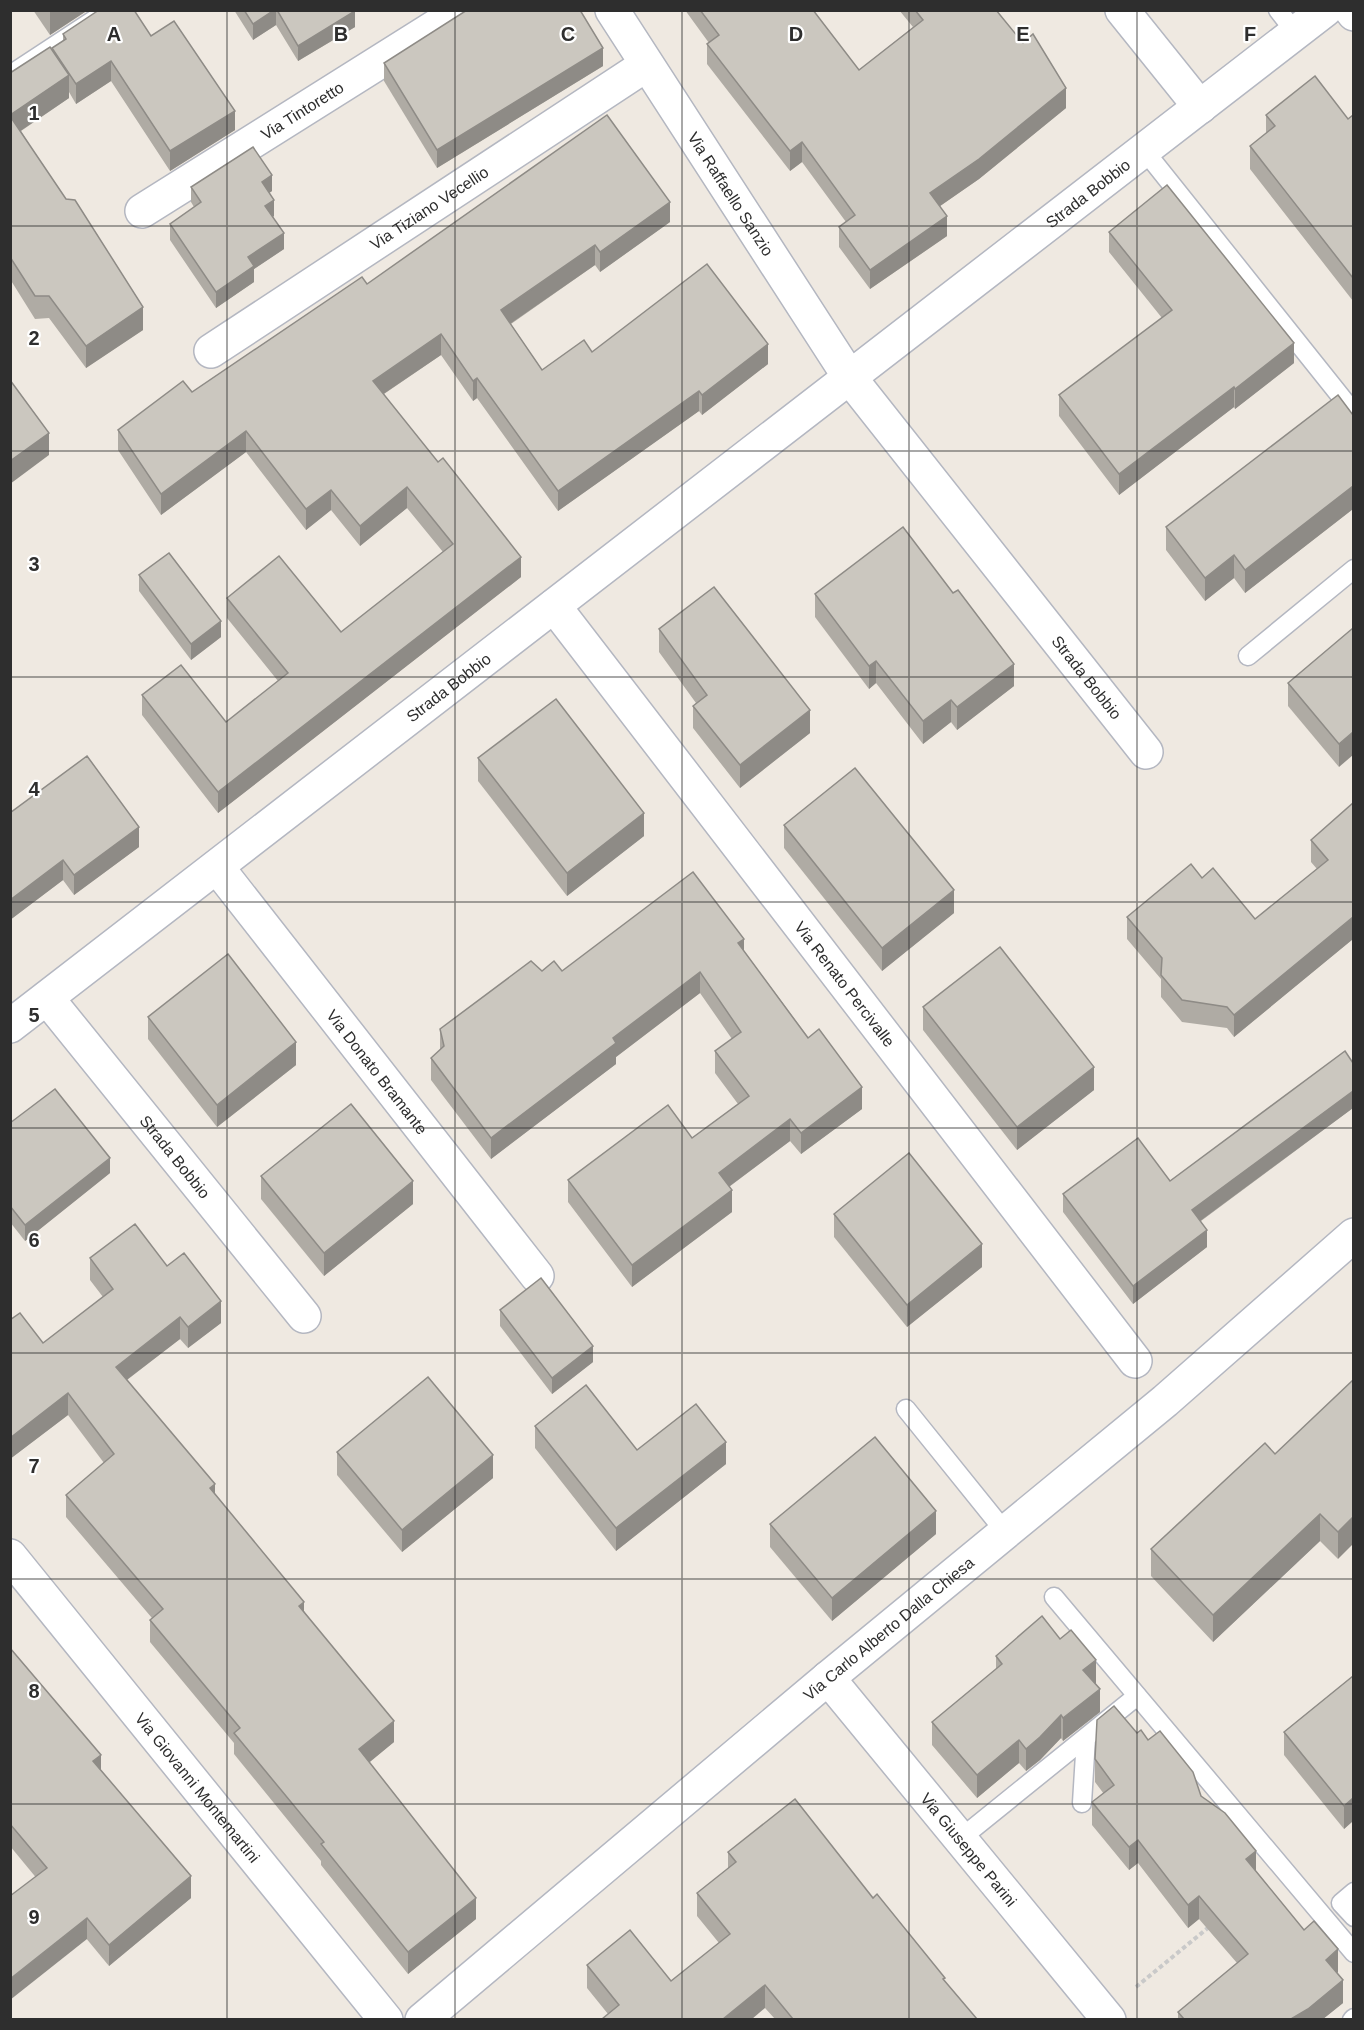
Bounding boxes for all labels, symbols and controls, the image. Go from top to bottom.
text: A [107,23,121,45]
text: B [334,23,348,45]
text: C [561,23,575,45]
text: D [789,23,803,45]
text: E [1016,23,1030,45]
text: F [1244,23,1256,45]
street label: Via Tintoretto [258,78,346,143]
text: 1 [28,102,40,124]
street label: Via Raffaello Sanzio [685,129,777,259]
street label: Strada Bobbio [1042,155,1133,231]
street label: Via Tiziano Vecellio [367,163,491,253]
text: 2 [28,327,40,349]
text: 3 [28,553,40,575]
street label: Strada Bobbio [1049,632,1125,722]
street label: Strada Bobbio [403,649,494,725]
text: 4 [28,778,40,800]
street label: Via Renato Percivalle [792,918,898,1050]
text: 5 [28,1004,40,1026]
street label: Via Donato Bramante [323,1006,431,1137]
street label: Strada Bobbio [137,1112,214,1202]
text: 6 [28,1229,40,1251]
text: 7 [28,1455,40,1477]
street label: Via Carlo Alberto Dalla Chiesa [800,1553,977,1703]
text: 8 [28,1680,40,1702]
street label: Via Giovanni Montemartini [132,1709,263,1866]
street label: Via Giuseppe Parini [918,1790,1020,1909]
text: 9 [28,1906,40,1928]

